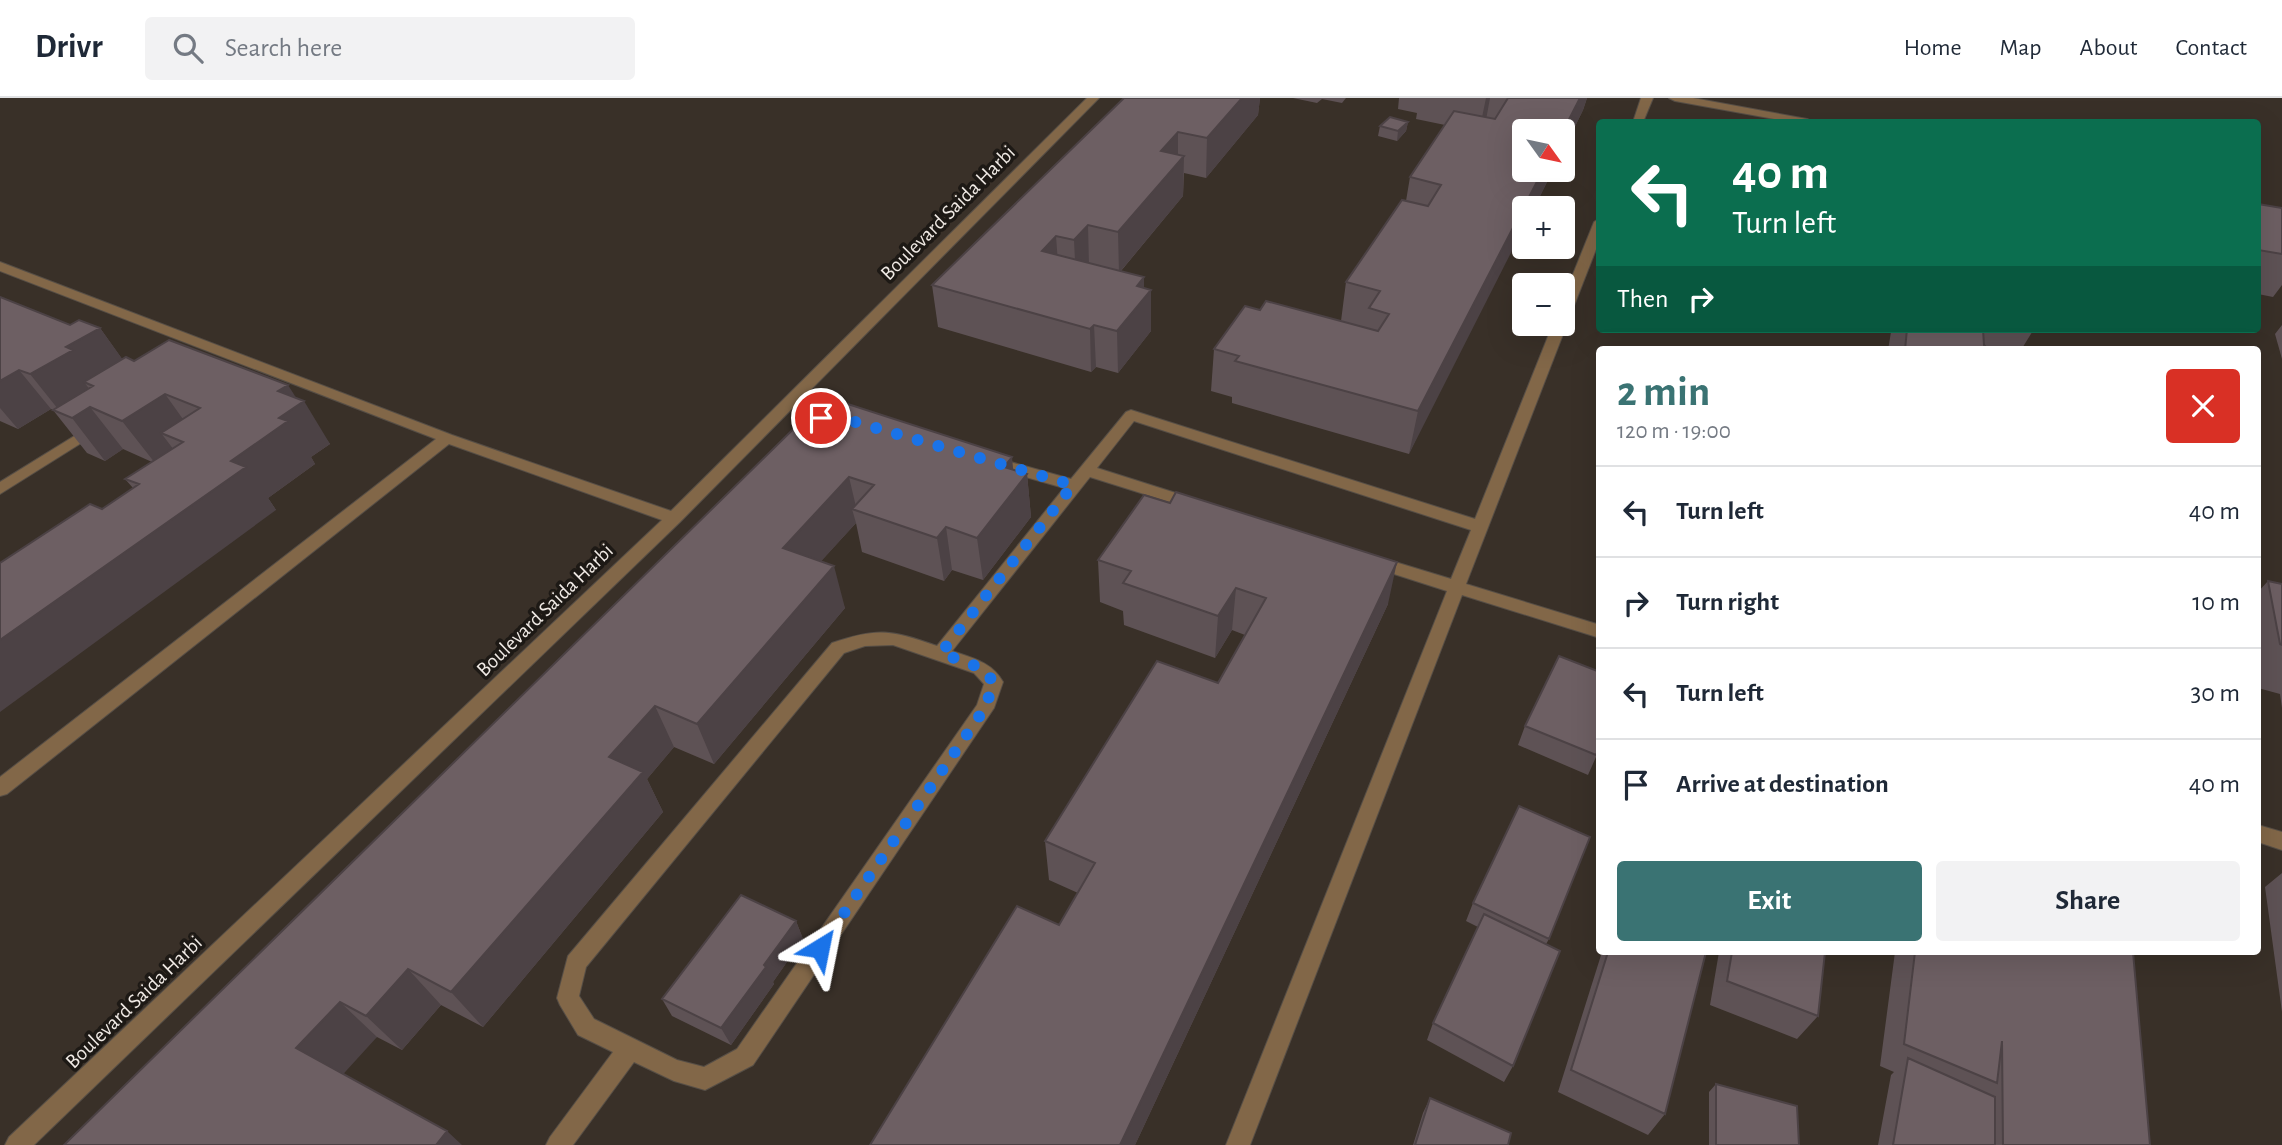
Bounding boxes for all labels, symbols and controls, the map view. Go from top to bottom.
search box [145,17,635,80]
icon: search [169,29,207,67]
text: Drivr [35,31,103,64]
text: Search here [225,35,342,61]
text: Home [1904,36,1962,60]
text: Map [2000,36,2042,60]
text: About [2080,36,2137,60]
text: Contact [2175,36,2247,60]
north arrow [1512,119,1575,182]
map controls [1512,119,1575,336]
street label: Boulevard Saida Harbi [877,142,1019,284]
icon: left [1617,147,1708,238]
text: 40 m [1732,149,1829,198]
button: + [1512,196,1575,259]
text: Turn left [1732,207,1836,239]
button: − [1512,273,1575,336]
icon: right [1682,280,1720,318]
text: Then [1617,286,1668,312]
button: close [2166,369,2240,443]
text: 2 min [1617,371,1710,413]
pin [791,388,851,448]
icon: arrive [802,399,840,437]
text: 120 m · 19:00 [1617,420,1731,443]
icon: left [1617,493,1655,531]
text: Turn left [1676,498,1764,524]
text: 40 m [2189,498,2240,524]
street label: Boulevard Saida Harbi [473,540,617,680]
icon: right [1617,584,1655,622]
text: Turn right [1676,589,1779,615]
text: 10 m [2192,589,2240,615]
icon: left [1617,675,1655,713]
text: Turn left [1676,680,1764,706]
text: 30 m [2190,680,2240,706]
icon: arrive [1617,766,1655,804]
text: Arrive at destination [1676,771,1889,797]
text: 40 m [2189,771,2240,797]
button: Exit [1617,861,1922,941]
button: Share [1936,861,2240,941]
position arrow [783,911,857,985]
street label: Boulevard Saida Harbi [62,932,206,1072]

